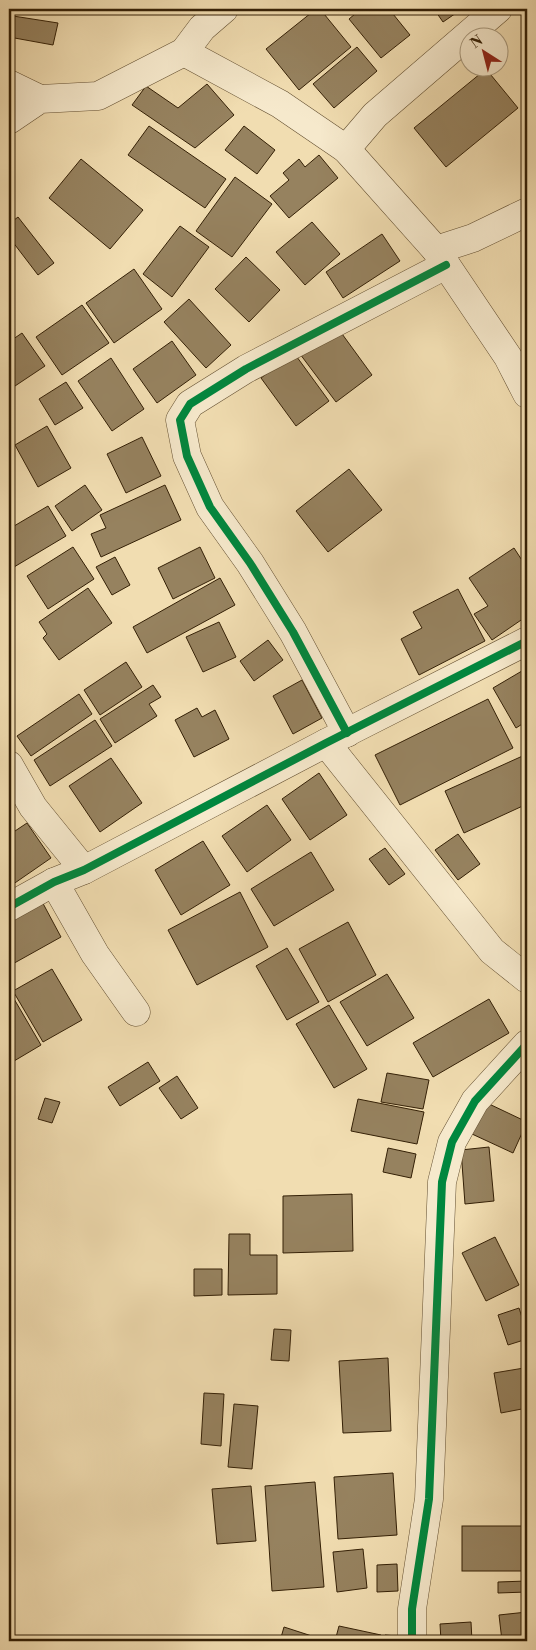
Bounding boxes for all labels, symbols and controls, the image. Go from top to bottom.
north arrow [458,28,508,78]
text: N [467,32,487,53]

